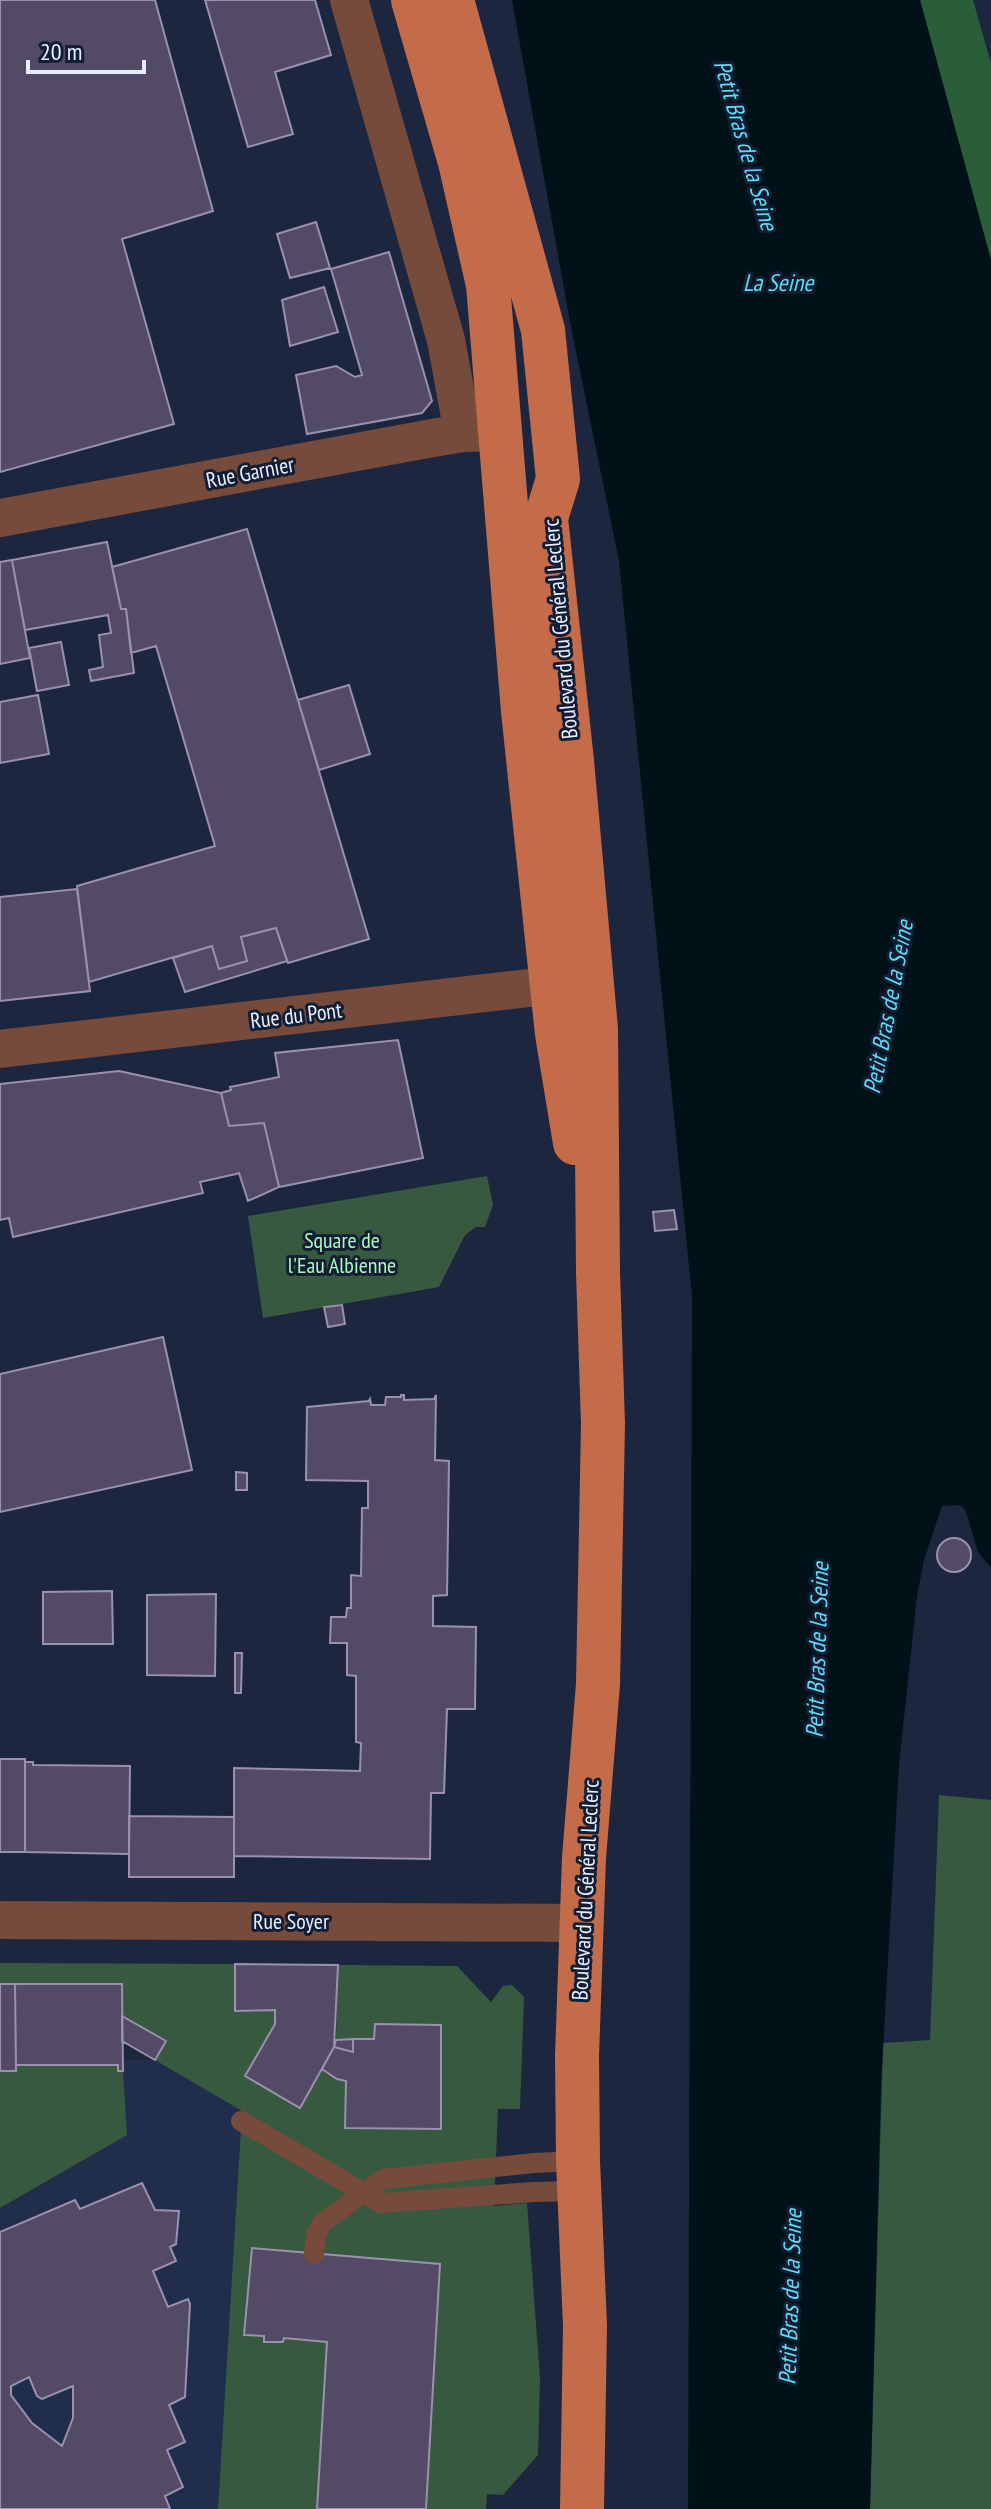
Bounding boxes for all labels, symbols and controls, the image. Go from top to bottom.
scale bar [28,24,144,74]
text: 20 m [40,36,82,67]
water label: Petit Bras de la Seine [707,56,786,236]
water label: La Seine [743,267,815,298]
street label: Rue Garnier [204,450,296,494]
street label: Boulevard du Général Leclerc [536,518,584,740]
water label: Petit Bras de la Seine [856,916,920,1096]
street label: Rue du Pont [249,995,343,1035]
park label: Square de l'Eau Albienne [288,1226,396,1279]
water label: Petit Bras de la Seine [798,1560,836,1738]
street label: Boulevard du Général Leclerc [565,1779,605,2001]
street label: Rue Soyer [253,1907,329,1935]
water label: Petit Bras de la Seine [771,2207,809,2385]

